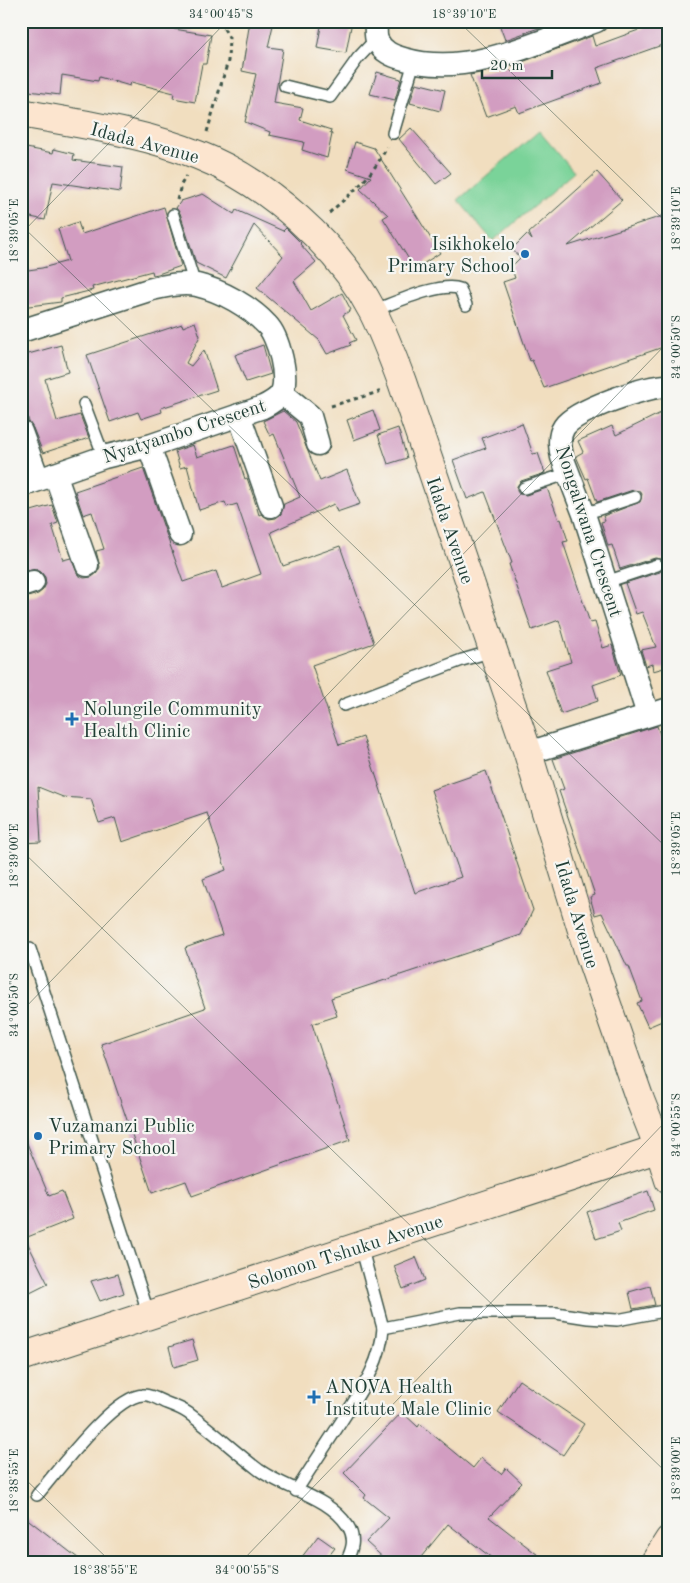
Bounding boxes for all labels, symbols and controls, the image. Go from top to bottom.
text: 34°00'45"S [189,8,253,21]
text: 18°39'10"E [432,9,496,21]
scale bar [482,48,552,80]
text: 20 m [490,59,524,74]
street label: Idada Avenue [88,121,201,168]
text: 18°39'10"E [671,187,683,251]
text: 18°39'05"E [8,199,21,263]
place label: Isikhokelo Primary School [387,236,515,277]
marker: Isikhokelo Primary School [519,248,531,260]
text: 34°00'50"S [670,315,683,379]
street label: Nyatyambo Crescent [101,397,269,468]
street label: Nongalwana Crescent [551,444,624,620]
street label: Idada Avenue [421,475,476,587]
place label: Nolungile Community Health Clinic [83,701,262,742]
marker: Nolungile Community Health Clinic [65,712,79,726]
text: 18°39'05"E [670,812,683,876]
text: 18°39'00"E [9,824,21,888]
street label: Idada Avenue [550,859,601,971]
text: 34°00'50"S [8,973,21,1037]
text: 34°00'55"S [670,1093,683,1157]
place label: Vuzamanzi Public Primary School [48,1118,195,1159]
marker: Vuzamanzi Public Primary School [32,1130,44,1142]
street label: Solomon Tshuku Avenue [246,1213,446,1294]
place label: ANOVA Health Institute Male Clinic [325,1379,491,1420]
marker: ANOVA Health Institute Male Clinic [307,1390,321,1404]
text: 18°39'00"E [671,1437,683,1501]
text: 18°38'55"E [8,1449,21,1513]
text: 18°38'55"E [73,1564,137,1577]
text: 34°00'55"S [215,1564,279,1577]

